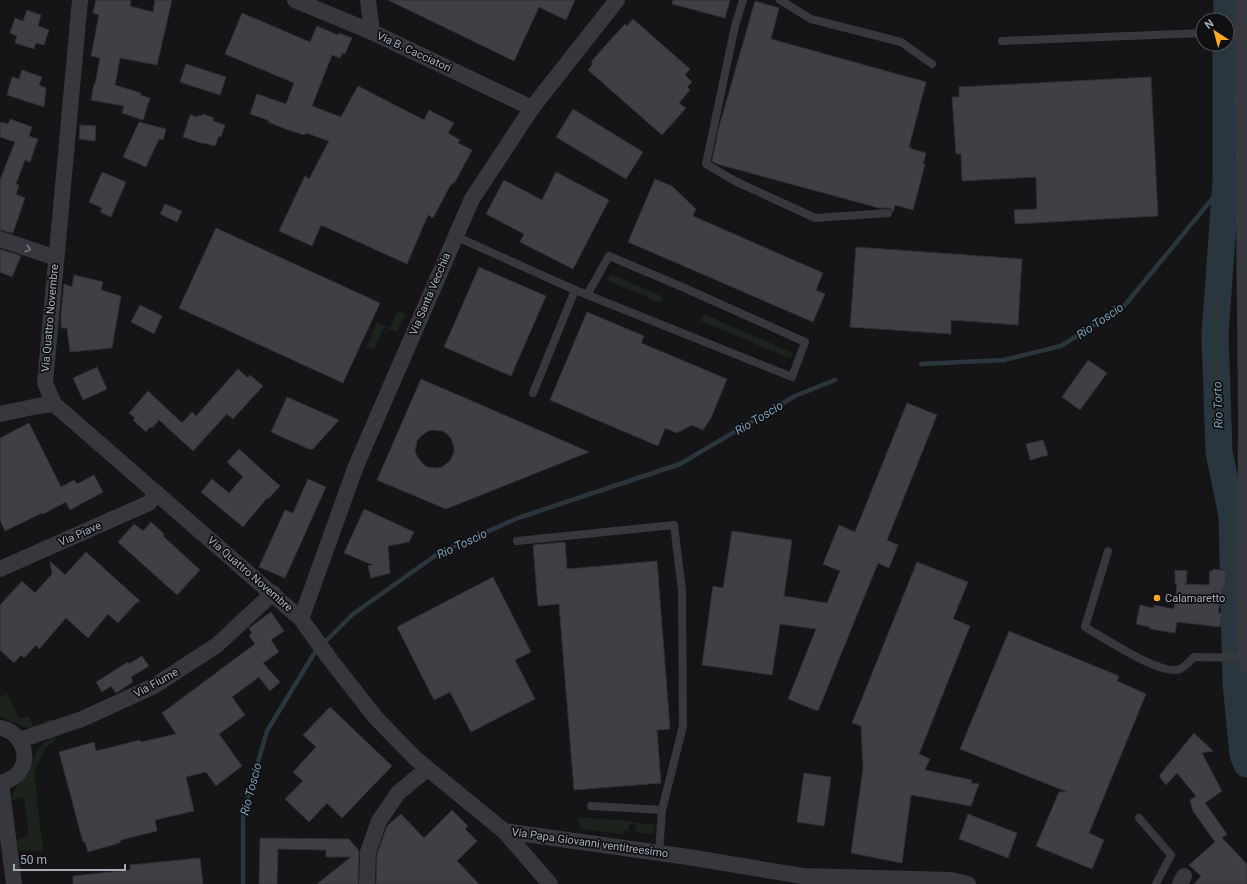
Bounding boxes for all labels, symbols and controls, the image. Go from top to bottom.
north arrow [1195,12,1235,52]
text: N [1202,17,1217,32]
street label: Via B. Cacciatori [375,29,453,75]
one-way arrow [24,244,31,252]
street label: Via Santa Vecchia [407,251,453,337]
street label: Via Quattro Novembre [39,263,61,372]
water label: Rio Toscio [1074,300,1127,342]
water label: Rio Torto [1210,381,1226,429]
water label: Rio Toscio [732,398,786,438]
street label: Via Piave [57,519,103,549]
water label: Rio Toscio [435,526,490,562]
street label: Via Quattro Novembre [205,534,295,615]
place label: Calamaretto [1165,592,1225,605]
marker: Calamaretto [1152,593,1162,603]
street label: Via Fiume [132,665,181,700]
water label: Rio Toscio [237,761,265,817]
street label: Via Papa Giovanni ventitreesimo [511,826,669,860]
scale bar [14,846,125,872]
text: 50 m [20,853,47,867]

